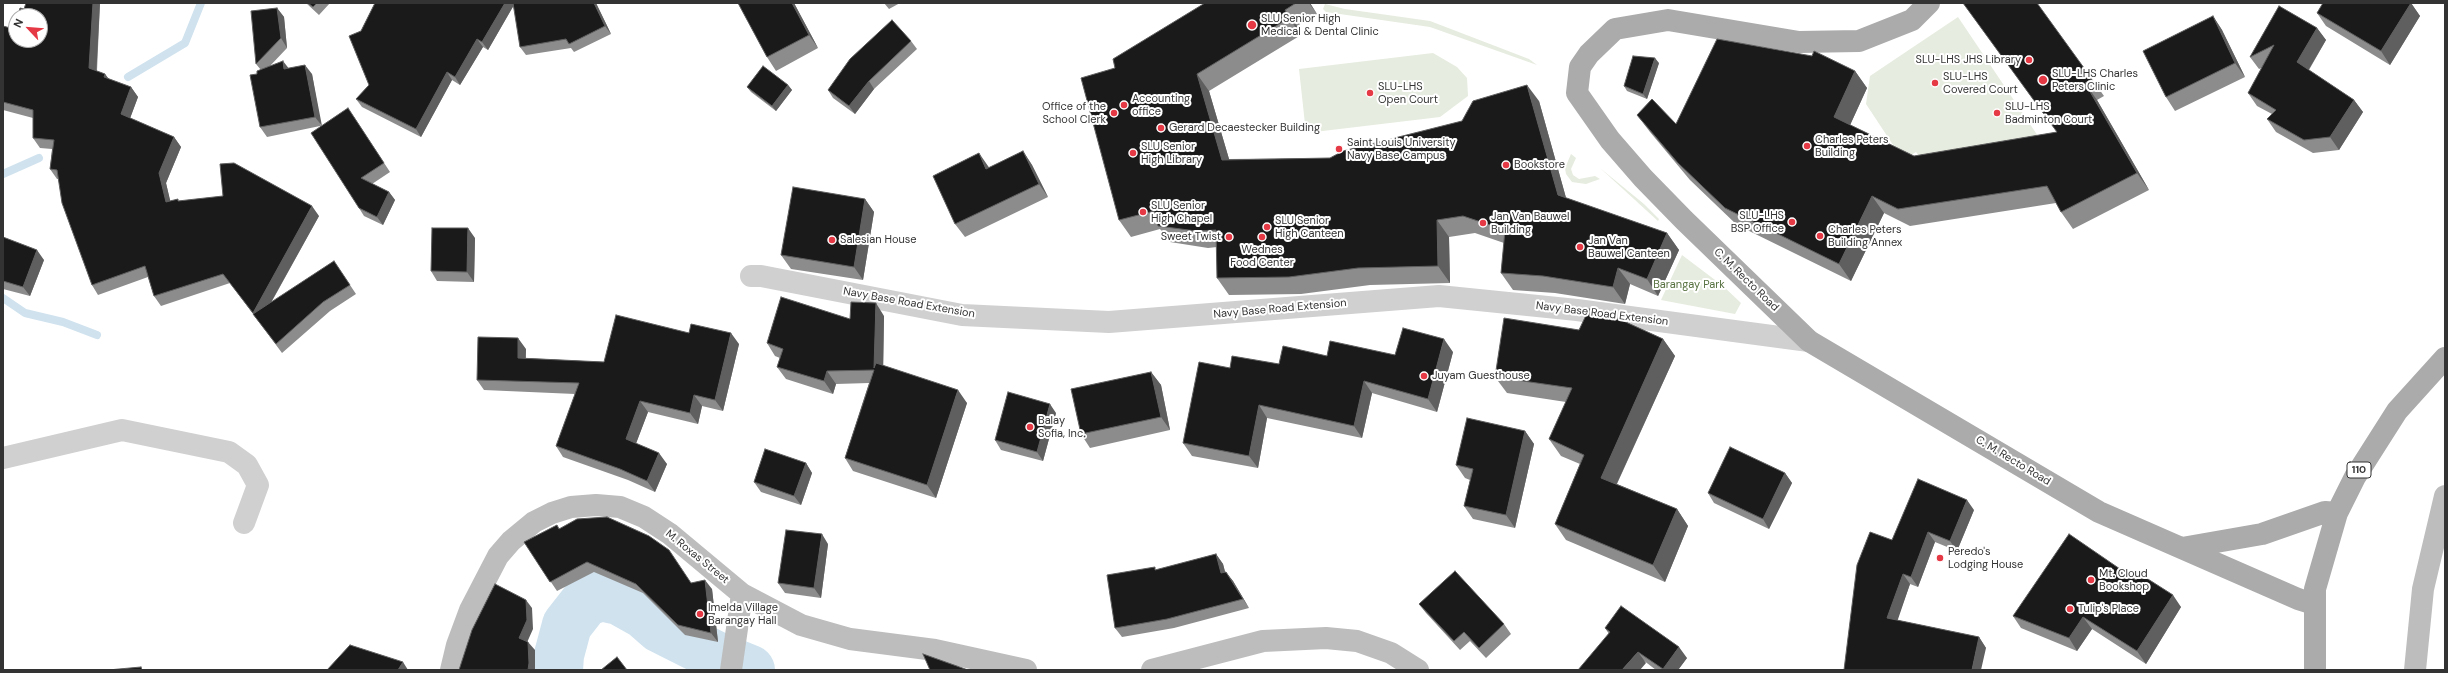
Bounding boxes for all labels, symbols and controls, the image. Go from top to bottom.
north arrow [8,8,48,48]
place label: SLU Senior High Medical & Dental Clinic [1261,12,1379,38]
text: N [10,17,26,30]
marker: SLU Senior High Medical & Dental Clinic [1246,19,1258,31]
place label: SLU-LHS JHS Library [1916,53,2021,67]
marker: SLU-LHS JHS Library [2024,55,2034,65]
place label: SLU-LHS Charles Peters Clinic [2052,67,2138,93]
place label: SLU-LHS Covered Court [1943,70,2018,96]
marker: SLU-LHS Charles Peters Clinic [2037,74,2049,86]
marker: SLU-LHS Covered Court [1930,78,1940,88]
place label: SLU-LHS Open Court [1378,80,1438,106]
marker: SLU-LHS Open Court [1365,88,1375,98]
place label: Accounting office [1132,92,1190,118]
place label: Office of the School Clerk [1042,100,1106,126]
marker: Accounting office [1119,100,1129,110]
place label: SLU-LHS Badminton Court [2005,100,2092,126]
marker: Office of the School Clerk [1109,108,1119,118]
marker: SLU-LHS Badminton Court [1992,108,2002,118]
place label: Gerard Decaestecker Building [1169,121,1320,135]
marker: Gerard Decaestecker Building [1156,123,1166,133]
place label: Charles Peters Building [1815,133,1889,159]
place label: Saint Louis University Navy Base Campus [1347,136,1456,162]
place label: SLU Senior High Library [1141,140,1202,166]
marker: Charles Peters Building [1802,141,1812,151]
marker: Saint Louis University Navy Base Campus [1334,144,1344,154]
marker: SLU Senior High Library [1128,148,1138,158]
place label: Bookstore [1514,158,1565,172]
marker: Bookstore [1501,160,1511,170]
place label: SLU Senior High Chapel [1151,199,1212,225]
marker: SLU Senior High Chapel [1138,207,1148,217]
place label: SLU-LHS BSP Office [1731,209,1784,235]
place label: Jan Van Bauwel Building [1491,210,1570,236]
place label: SLU Senior High Canteen [1275,214,1344,240]
marker: SLU-LHS BSP Office [1787,217,1797,227]
marker: Jan Van Bauwel Building [1478,218,1488,228]
marker: SLU Senior High Canteen [1262,222,1272,232]
place label: Charles Peters Building Annex [1828,223,1902,249]
place label: Sweet Twist [1161,230,1221,244]
marker: Charles Peters Building Annex [1815,231,1825,241]
marker: Sweet Twist [1224,232,1234,242]
marker: Wednes Food Center [1257,232,1267,242]
place label: Salesian House [840,233,917,247]
place label: Jan Van Bauwel Canteen [1588,234,1670,260]
marker: Salesian House [827,235,837,245]
marker: Jan Van Bauwel Canteen [1575,242,1585,252]
place label: Wednes Food Center [1230,243,1294,269]
street label: C. M. Recto Road [1711,246,1781,314]
park label: Barangay Park [1653,278,1725,292]
street label: Navy Base Road Extension [842,285,976,321]
street label: Navy Base Road Extension [1213,297,1347,321]
street label: Navy Base Road Extension [1535,299,1669,329]
place label: Juyam Guesthouse [1432,369,1530,383]
marker: Juyam Guesthouse [1419,371,1429,381]
place label: Balay Sofia, Inc. [1038,414,1085,440]
marker: Balay Sofia, Inc. [1025,422,1035,432]
street label: C. M. Recto Road [1973,433,2053,489]
road number: 110 [2347,462,2371,478]
street label: M. Roxas Street [663,527,731,587]
place label: Peredo's Lodging House [1948,545,2023,571]
marker: Peredo's Lodging House [1935,553,1945,563]
place label: Mt. Cloud Bookshop [2099,567,2149,593]
marker: Mt. Cloud Bookshop [2086,575,2096,585]
place label: Imelda Village Barangay Hall [708,601,778,627]
place label: Tulip's Place [2078,602,2139,616]
marker: Tulip's Place [2065,604,2075,614]
marker: Imelda Village Barangay Hall [695,609,705,619]

